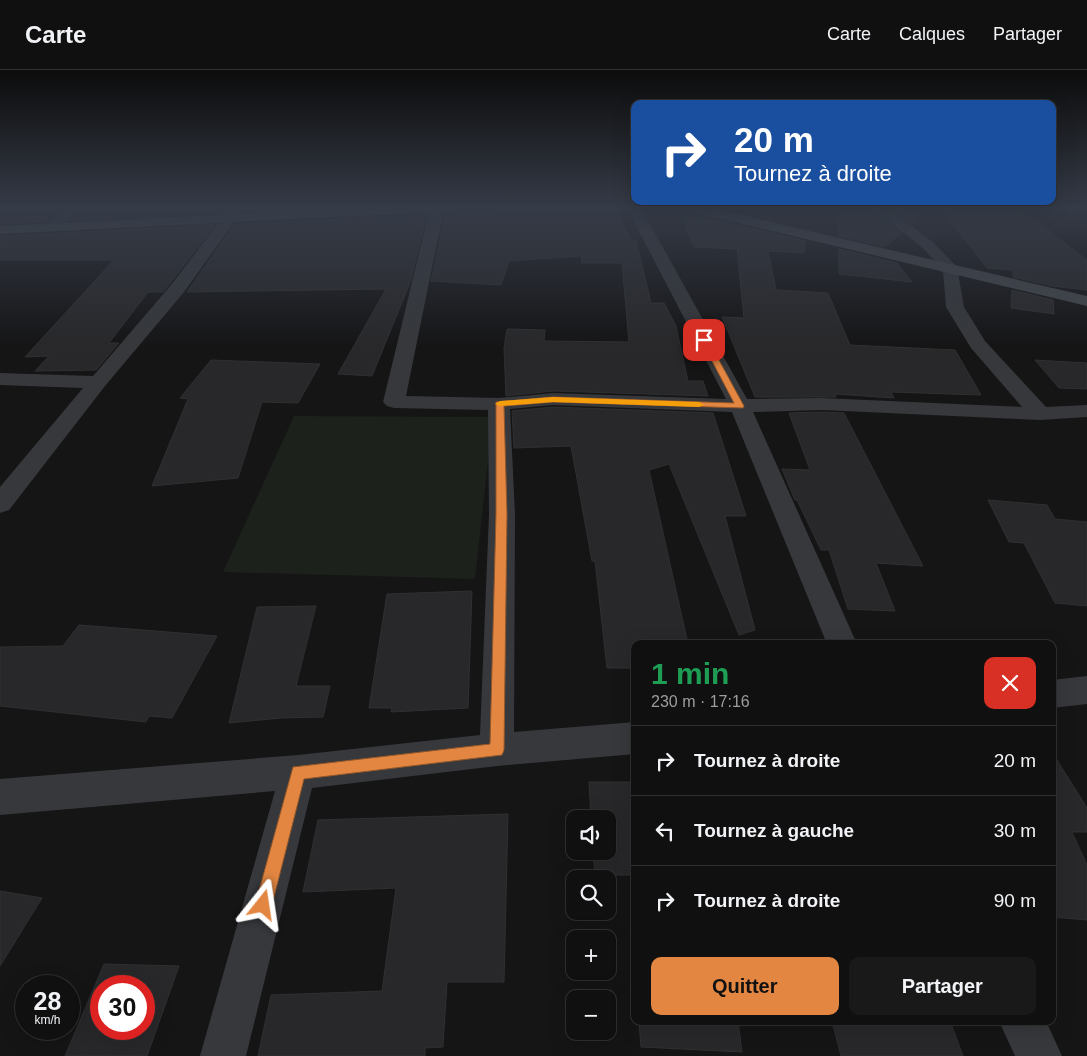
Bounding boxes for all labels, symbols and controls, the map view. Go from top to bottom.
text: Carte [25,21,86,48]
text: Carte [827,24,871,44]
text: Calques [899,24,965,44]
text: Partager [993,24,1062,44]
icon: right [651,120,716,185]
text: 20 m [734,120,814,159]
text: Tournez à droite [734,161,892,186]
pin [683,319,725,361]
icon: arrive [690,326,718,354]
text: 1 min [651,657,729,690]
button: close [984,657,1036,709]
text: 230 m · 17:16 [651,693,750,710]
icon: right [651,747,679,775]
text: Tournez à droite [694,750,840,771]
text: 20 m [994,750,1036,771]
map controls [566,810,616,1040]
button: sound [566,810,616,860]
icon: left [651,817,679,845]
text: Tournez à gauche [694,820,854,841]
text: 30 m [994,820,1036,841]
button: search [566,870,616,920]
position arrow [236,878,288,930]
icon: right [651,887,679,915]
text: Tournez à droite [694,890,840,911]
text: 90 m [994,890,1036,911]
button: + [566,930,616,980]
button: Quitter [651,957,839,1015]
button: Partager [849,957,1036,1015]
speed limit sign: 30 [90,975,155,1040]
text: 28 [34,987,61,1015]
button: − [566,990,616,1040]
text: km/h [34,1013,61,1027]

